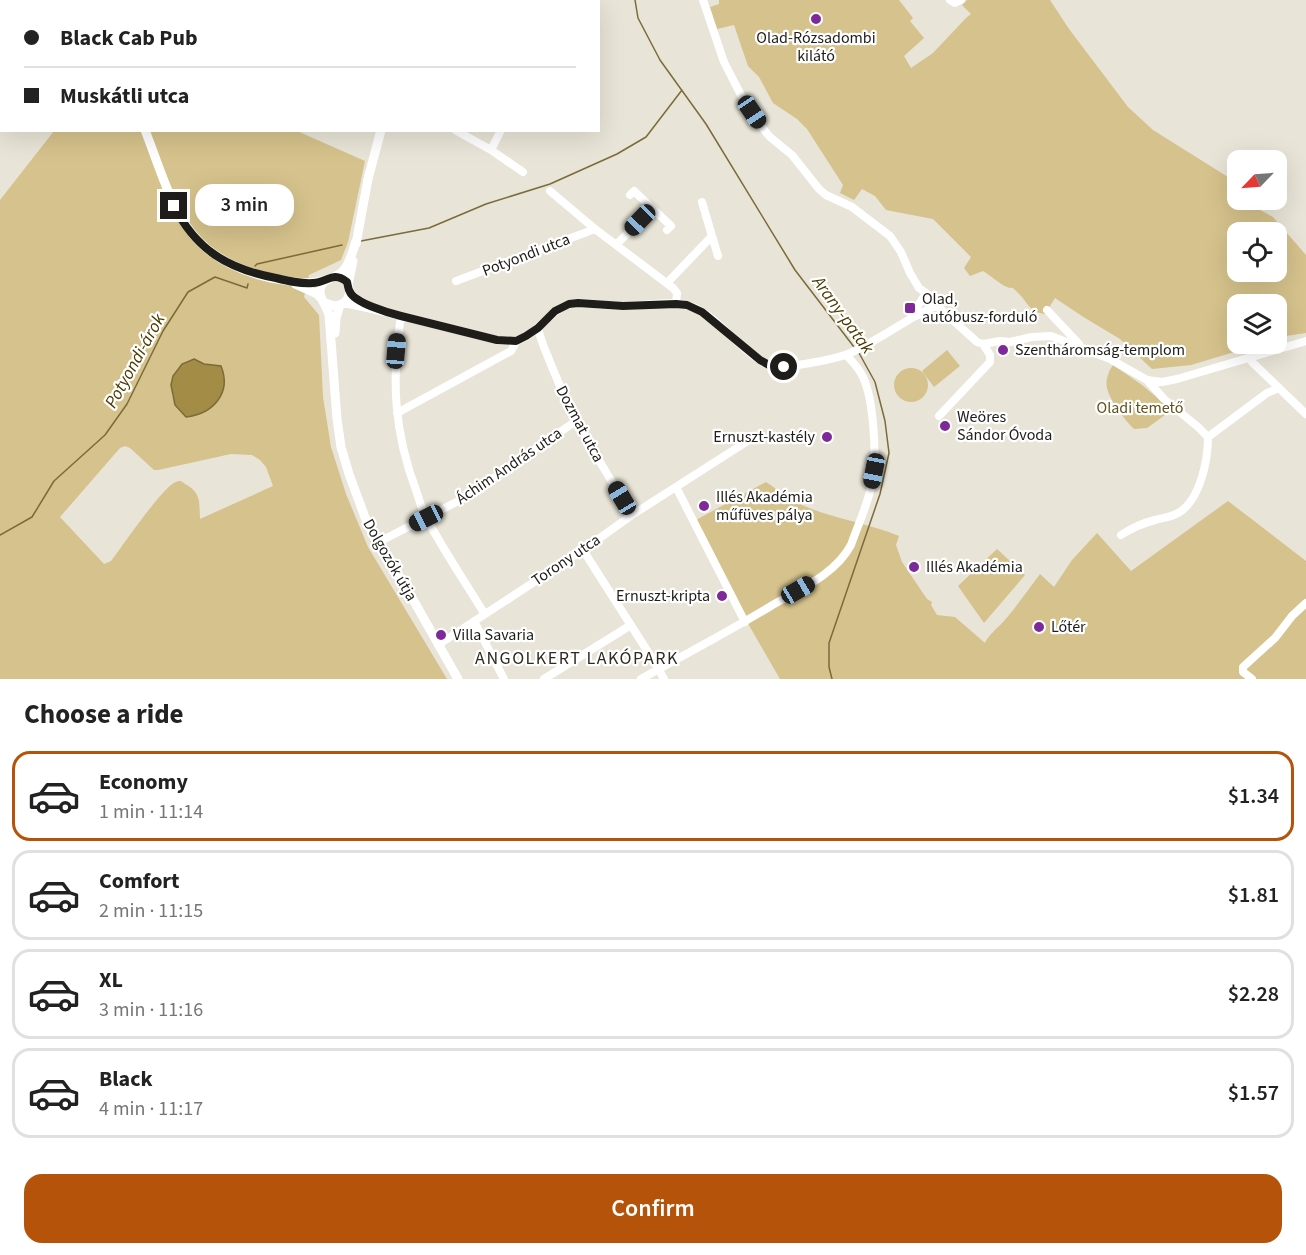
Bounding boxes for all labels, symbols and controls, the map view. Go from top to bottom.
marker: Olad-Rózsadombi kilátó [809,12,823,26]
text: Black Cab Pub [60,22,198,54]
place label: Olad-Rózsadombi kilátó [756,27,876,67]
text: Muskátli utca [60,80,189,112]
car [734,92,770,132]
north arrow [1227,150,1287,210]
map controls [1227,150,1287,354]
callout: 3 min [195,185,294,227]
text: 3 min [221,191,268,219]
route end [160,192,187,219]
car [621,201,659,239]
button: locate [1227,222,1287,282]
street label: Potyondi utca [479,228,573,282]
water label: Arany-patak [806,270,880,359]
place label: Olad, autóbusz-forduló [922,288,1037,328]
button: layers [1227,294,1287,354]
marker: Olad, autóbusz-forduló [903,301,917,315]
water label: Potyondi-árok [99,309,171,413]
car [385,332,407,370]
place label: Szentháromság-templom [1015,339,1185,361]
marker: Szentháromság-templom [996,343,1010,357]
route start [770,353,797,380]
street label: Dozmat utca [551,382,609,466]
park label: Oladi temető [1097,397,1183,419]
place label: Weöres Sándor Óvoda [957,406,1052,446]
marker: Weöres Sándor Óvoda [938,419,952,433]
street label: Áchim András utca [452,422,566,510]
place label: Ernuszt-kastély [713,426,816,448]
marker: Ernuszt-kastély [820,430,834,444]
car [862,452,886,490]
car [605,478,639,518]
place label: Illés Akadémia műfüves pálya [716,486,813,526]
marker: Illés Akadémia műfüves pálya [697,499,711,513]
car [406,502,446,534]
street label: Dolgozók útja [358,515,422,605]
street label: Torony utca [527,529,605,591]
place label: Illés Akadémia [926,556,1023,578]
marker: Illés Akadémia [907,560,921,574]
car [778,573,818,607]
place label: Ernuszt-kripta [616,585,710,607]
marker: Ernuszt-kripta [715,589,729,603]
place label: Lőtér [1051,616,1086,638]
marker: Lőtér [1032,620,1046,634]
place label: Villa Savaria [453,624,534,646]
marker: Villa Savaria [434,628,448,642]
district label: ANGOLKERT LAKÓPARK [475,646,679,671]
text: Choose a ride [24,695,184,734]
text: Economy [99,766,188,798]
icon: car [27,769,81,823]
text: $1.34 [1228,780,1279,812]
text: 1 min · 11:14 [99,798,203,826]
text: Comfort [99,865,180,897]
icon: car [27,868,81,922]
text: $1.81 [1228,879,1279,911]
text: 2 min · 11:15 [99,897,203,925]
text: XL [99,964,123,996]
icon: car [27,967,81,1021]
text: $2.28 [1228,978,1279,1010]
text: 3 min · 11:16 [99,996,203,1024]
text: Black [99,1063,153,1095]
icon: car [27,1066,81,1120]
text: $1.57 [1228,1077,1279,1109]
text: 4 min · 11:17 [99,1095,203,1123]
button: Confirm [24,1174,1282,1243]

